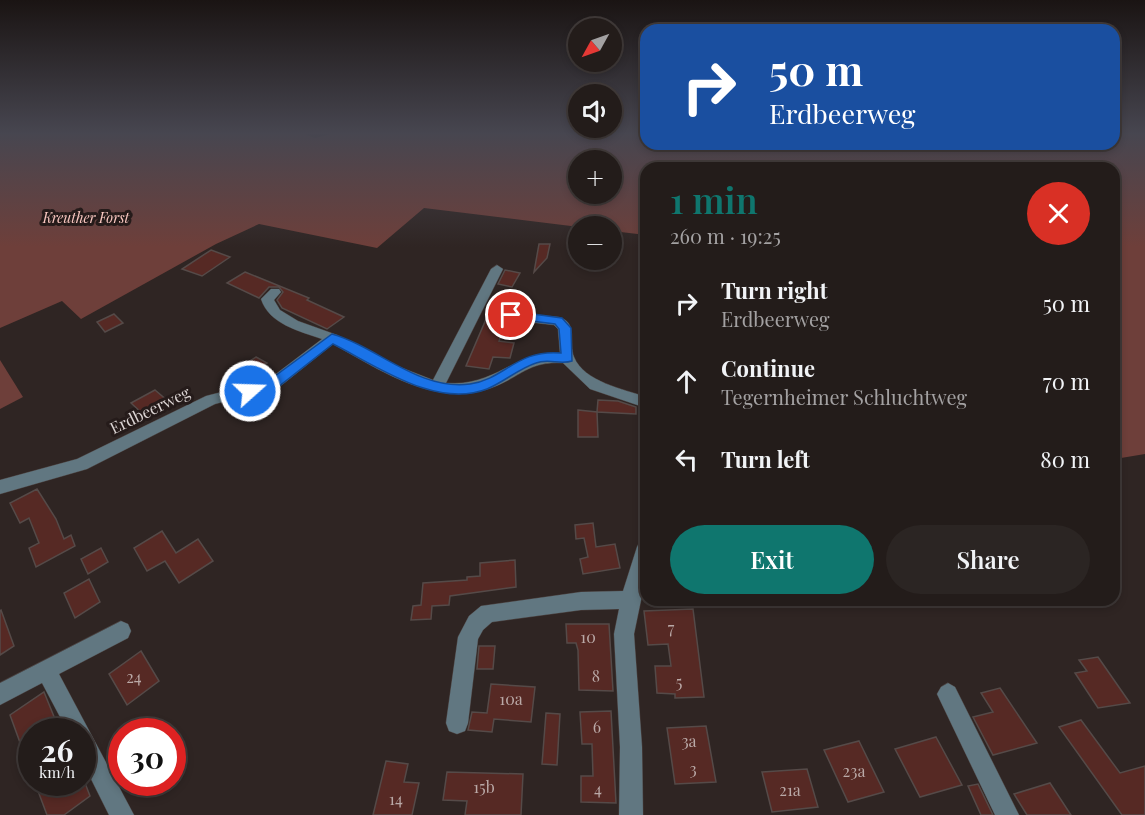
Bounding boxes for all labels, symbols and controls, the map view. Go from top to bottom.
north arrow [568,18,622,72]
map controls [568,18,622,270]
text: 50 m [769,41,863,97]
icon: right [670,48,748,126]
button: sound [568,84,622,138]
text: Erdbeerweg [769,95,916,131]
button: + [568,150,622,204]
text: 1 min [670,175,758,223]
button: close [1027,182,1090,245]
park label: Kreuther Forst [42,208,130,227]
button: − [568,216,622,270]
text: 260 m · 19:25 [670,222,781,249]
text: Turn right [721,275,827,305]
icon: right [670,287,703,320]
text: 50 m [1043,288,1090,318]
pin [485,289,536,340]
icon: arrive [494,298,527,331]
text: Erdbeerweg [721,305,830,332]
text: Continue [721,353,815,383]
position arrow [218,359,282,423]
icon: ahead [670,365,703,398]
text: 70 m [1043,366,1090,396]
street label: Erdbeerweg [106,381,194,438]
text: Tegernheimer Schluchtweg [721,383,967,410]
icon: left [670,443,703,476]
text: Turn left [721,444,810,474]
text: 80 m [1040,444,1090,474]
button: Exit [670,525,874,594]
button: Share [886,525,1090,594]
house number: 7 [668,617,675,638]
house number: 10 [580,626,596,647]
house number: 8 [592,665,600,686]
house number: 24 [126,666,142,687]
house number: 5 [676,671,682,692]
house number: 10a [499,688,523,709]
house number: 6 [593,716,601,737]
speed limit sign: 30 [108,718,186,796]
text: 26 [41,730,73,770]
house number: 3a [681,730,697,751]
house number: 3 [689,758,697,779]
house number: 23a [843,760,865,781]
text: km/h [39,762,75,782]
house number: 15b [473,776,495,797]
house number: 4 [594,778,602,799]
house number: 21a [779,779,801,800]
house number: 14 [389,788,403,809]

